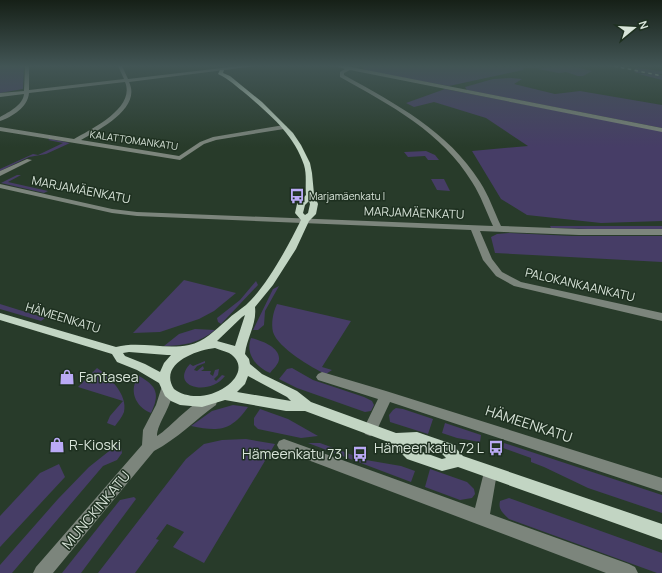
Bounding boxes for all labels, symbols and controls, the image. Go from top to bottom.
north arrow [614,8,654,48]
text: N [636,19,652,31]
street label: KALATTOMANKATU [89,127,179,153]
street label: MARJAMÄENKATU [30,172,132,207]
bus stop icon: Marjamäenkatu I [288,187,306,205]
place label: Marjamäenkatu I [309,189,385,203]
street label: MARJAMÄENKATU [363,202,465,223]
street label: PALOKANKAANKATU [523,264,637,305]
street label: HÄMEENKATU [24,298,103,337]
place label: Fantasea [79,367,138,386]
shop icon: Fantasea [58,368,76,386]
street label: HÄMEENKATU [483,401,575,447]
place label: R-Kioski [69,435,121,454]
shop icon: R-Kioski [48,436,66,454]
place label: Hämeenkatu 72 L [374,438,484,457]
bus stop icon: Hämeenkatu 72 L [487,439,505,457]
place label: Hämeenkatu 73 I [242,444,348,463]
bus stop icon: Hämeenkatu 73 I [351,445,369,463]
street label: MUNCKINKATU [57,466,134,553]

